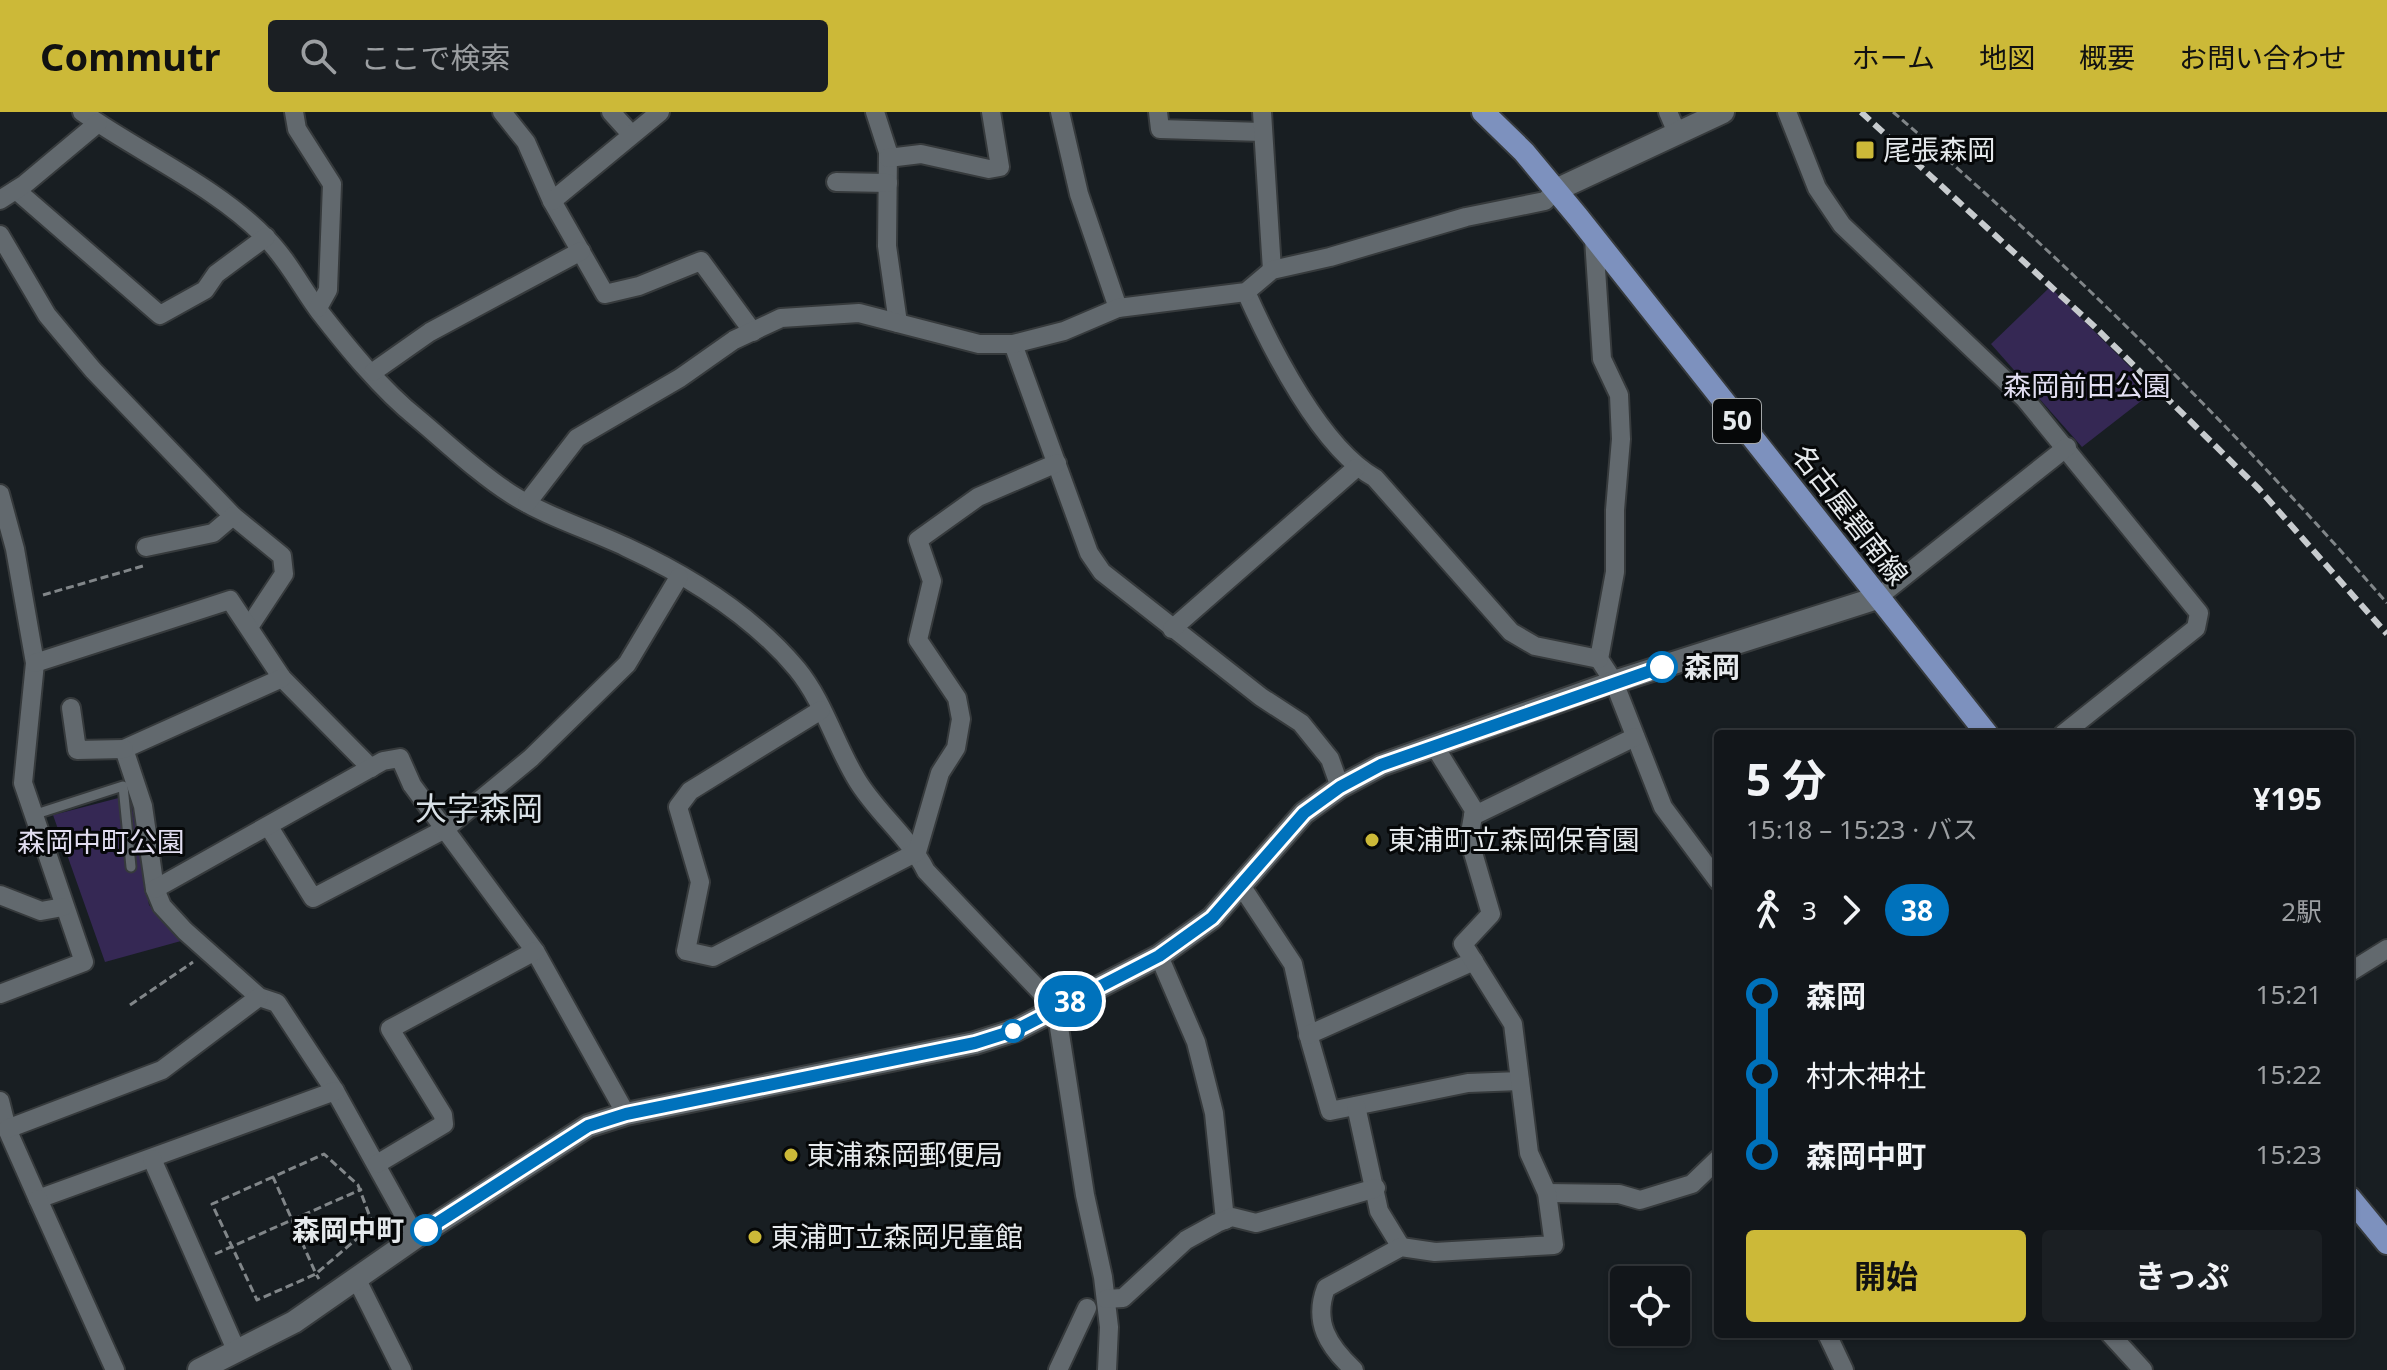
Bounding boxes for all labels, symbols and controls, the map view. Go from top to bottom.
search box [268,20,828,92]
text: Commutr [40,30,220,82]
icon: search [296,34,340,78]
text: ここで検索 [360,37,510,78]
text: ホーム [1852,38,1935,76]
text: 地図 [1979,38,2035,76]
text: 概要 [2079,38,2135,76]
text: お問い合わせ [2179,38,2347,76]
place label: 尾張森岡 [1883,130,1995,168]
marker: 尾張森岡 [1854,139,1876,161]
park label: 森岡前田公園 [2003,366,2171,404]
road number: 50 [1713,399,1761,443]
street label: 名古屋碧南線 [1784,436,1917,592]
place label: 森岡 [1684,647,1740,685]
marker: 森岡 [1647,652,1677,682]
text: 5 分 [1746,749,1827,809]
text: ¥195 [2253,778,2322,819]
district label: 大字森岡 [415,786,543,829]
text: 15:18 – 15:23 · バス [1746,811,1978,847]
place label: 東浦町立森岡保育園 [1388,820,1640,858]
park label: 森岡中町公園 [17,822,185,860]
marker: 東浦町立森岡保育園 [1363,831,1381,849]
icon: walk [1746,888,1790,932]
icon: forward [1829,888,1873,932]
text: 38 [1901,891,1933,929]
text: 3 [1802,892,1817,928]
text: 2駅 [2281,893,2322,929]
line badge: 38 [1034,975,1106,1027]
text: 森岡 [1806,975,1866,1016]
text: 15:21 [2256,976,2322,1012]
text: 38 [1054,982,1086,1020]
unlabelled marker [1002,1020,1024,1042]
text: 村木神社 [1806,1055,1926,1096]
text: 15:22 [2256,1056,2322,1092]
place label: 東浦森岡郵便局 [807,1135,1003,1173]
text: 森岡中町 [1806,1135,1926,1176]
text: 15:23 [2256,1136,2322,1172]
marker: 東浦森岡郵便局 [782,1146,800,1164]
place label: 森岡中町 [292,1210,404,1248]
marker: 森岡中町 [411,1215,441,1245]
place label: 東浦町立森岡児童館 [771,1217,1023,1255]
marker: 東浦町立森岡児童館 [746,1228,764,1246]
button: 開始 [1746,1230,2026,1322]
button: きっぷ [2042,1230,2322,1322]
map controls [1610,1266,1690,1346]
button: locate [1610,1266,1690,1346]

